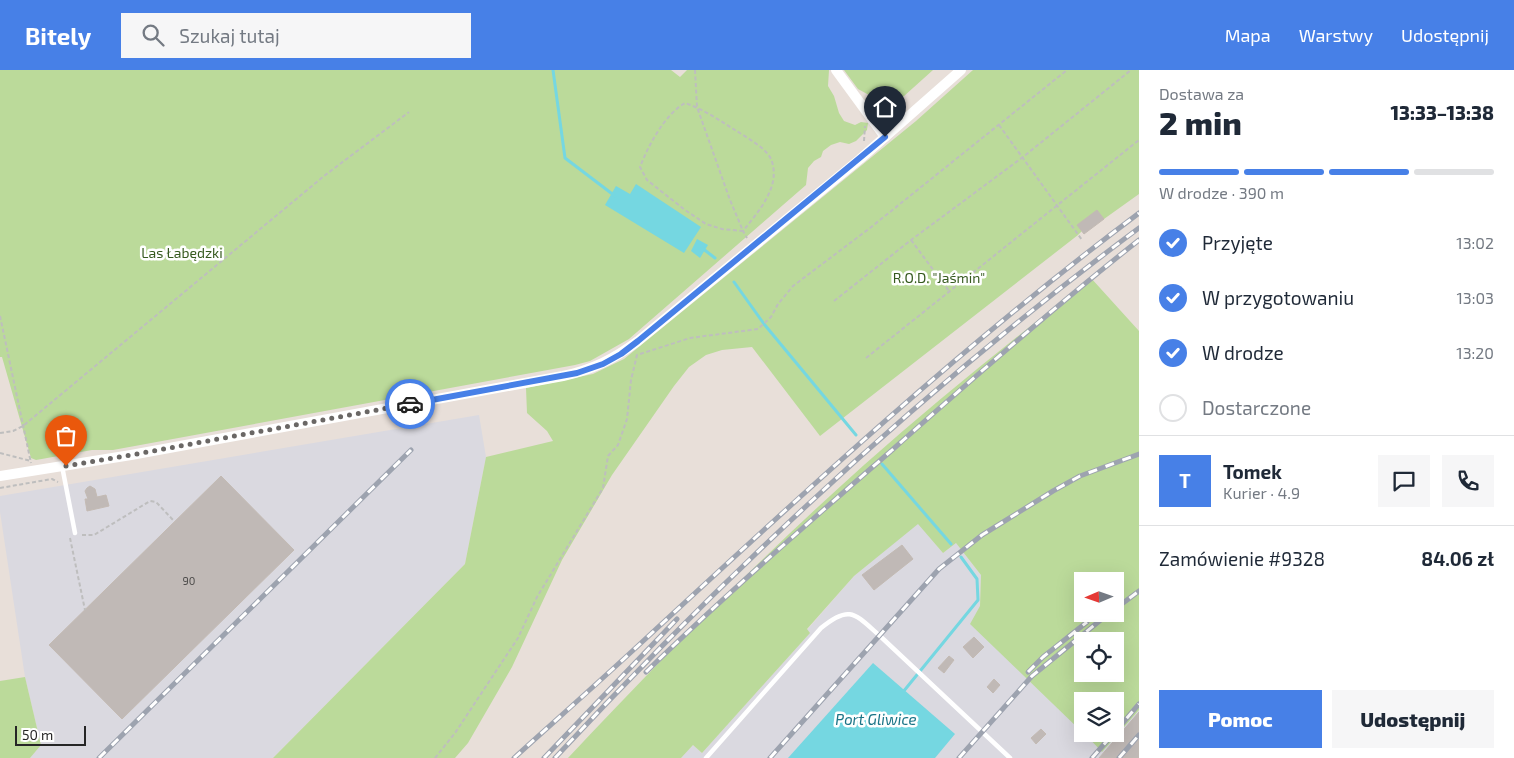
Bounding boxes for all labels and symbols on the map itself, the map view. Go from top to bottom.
pin [864,86,906,137]
park label: Las Łabędzki [141,244,223,261]
park label: R.O.D. "Jaśmin" [893,269,985,286]
courier [385,379,435,429]
pin [45,415,87,466]
north arrow [1074,572,1124,622]
house number: 90 [183,574,195,587]
water label: Port Gliwice [835,710,917,728]
scale bar [15,723,86,746]

